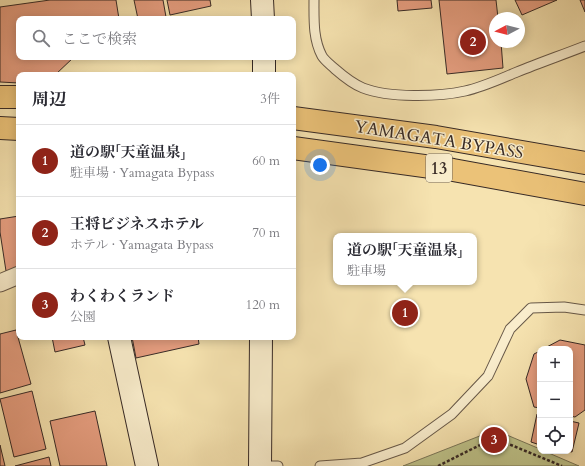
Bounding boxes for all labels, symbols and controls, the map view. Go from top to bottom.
north arrow [489,12,525,48]
search box [16,16,296,60]
icon: search [30,27,52,49]
pin: 2 [460,27,486,57]
text: ここで検索 [62,29,137,49]
text: 周辺 [32,88,66,111]
text: 3件 [260,90,280,108]
street label: YAMAGATA BYPASS [353,115,525,164]
text: 道の駅「天童温泉」 [70,142,186,162]
text: 1 [42,152,48,170]
text: 60 m [252,152,280,170]
road number: 13 [426,154,452,182]
your location [310,155,330,175]
text: 駐車場 · Yamagata Bypass [70,164,214,182]
text: 王将ビジネスホテル [70,214,204,234]
text: 2 [42,224,48,242]
text: 70 m [252,224,280,242]
popup [333,233,477,285]
text: ホテル · Yamagata Bypass [70,236,214,254]
text: 道の駅「天童温泉」 [347,240,463,260]
text: 駐車場 [347,262,386,280]
text: わくわくランド [70,286,175,306]
text: 3 [42,296,48,314]
text: 120 m [246,296,280,314]
pin: 1 [392,298,418,328]
text: 公園 [70,308,96,326]
map controls [537,346,573,454]
button: + [537,346,573,382]
button: − [537,382,573,418]
button: locate [537,418,573,454]
pin: 3 [481,425,507,455]

